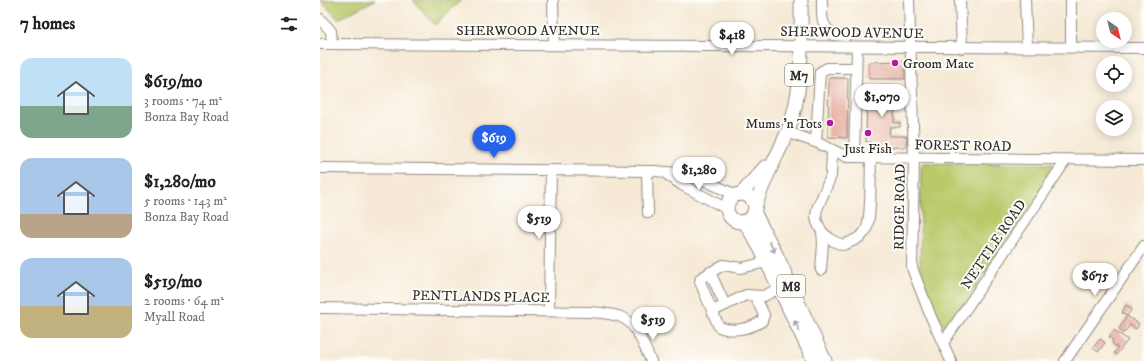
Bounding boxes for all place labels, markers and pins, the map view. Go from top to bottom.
pin: $418 [708,22,756,56]
place label: Groom Mate [903,55,974,73]
marker: Groom Mate [890,58,900,68]
pin: $1,070 [849,84,915,118]
place label: Mums 'n Tots [746,115,822,133]
marker: Mums 'n Tots [825,118,835,128]
pin: $619 [470,125,518,159]
marker: Just Fish [863,128,873,138]
place label: Just Fish [842,140,893,158]
pin: $1,280 [666,157,732,191]
pin: $519 [515,206,563,240]
pin: $675 [1071,263,1119,297]
pin: $519 [629,307,677,341]

